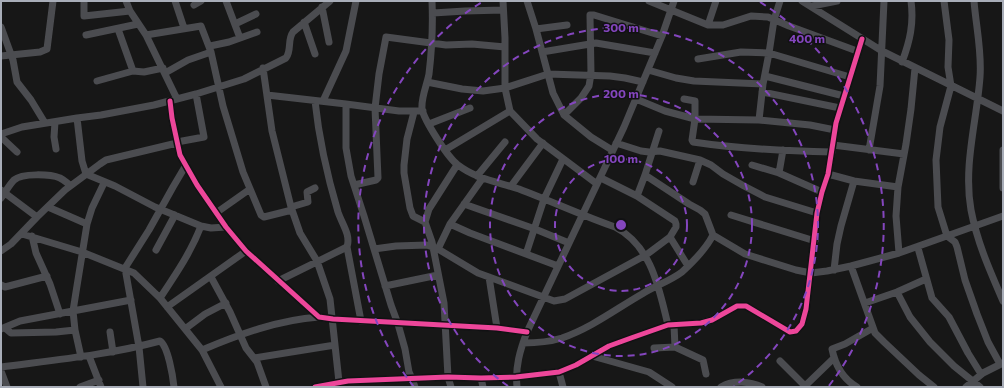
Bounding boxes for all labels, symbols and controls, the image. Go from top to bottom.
text: 300 m [603,20,639,34]
text: 400 m [789,31,825,45]
text: 200 m [603,86,639,100]
text: 100 m [604,151,638,165]
centre of rings [614,218,628,232]

